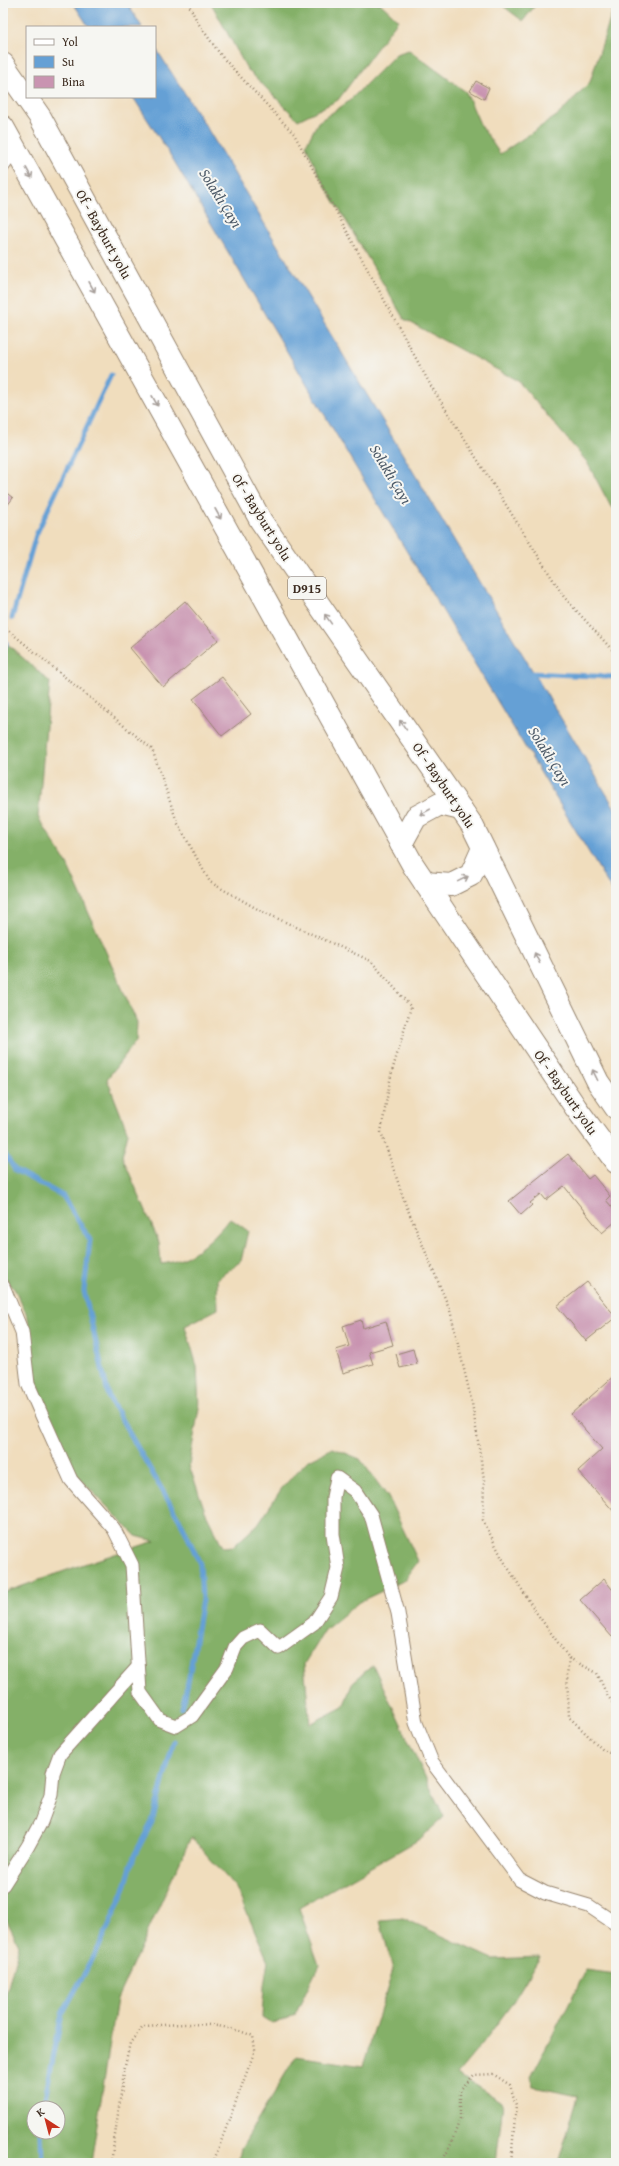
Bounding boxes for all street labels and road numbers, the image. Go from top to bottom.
street label: Of - Bayburt yolu [71,186,137,283]
street label: Of - Bayburt yolu [227,470,297,565]
road number: D915 [288,577,326,599]
street label: Of - Bayburt yolu [408,738,480,832]
street label: Of - Bayburt yolu [529,1046,603,1139]

